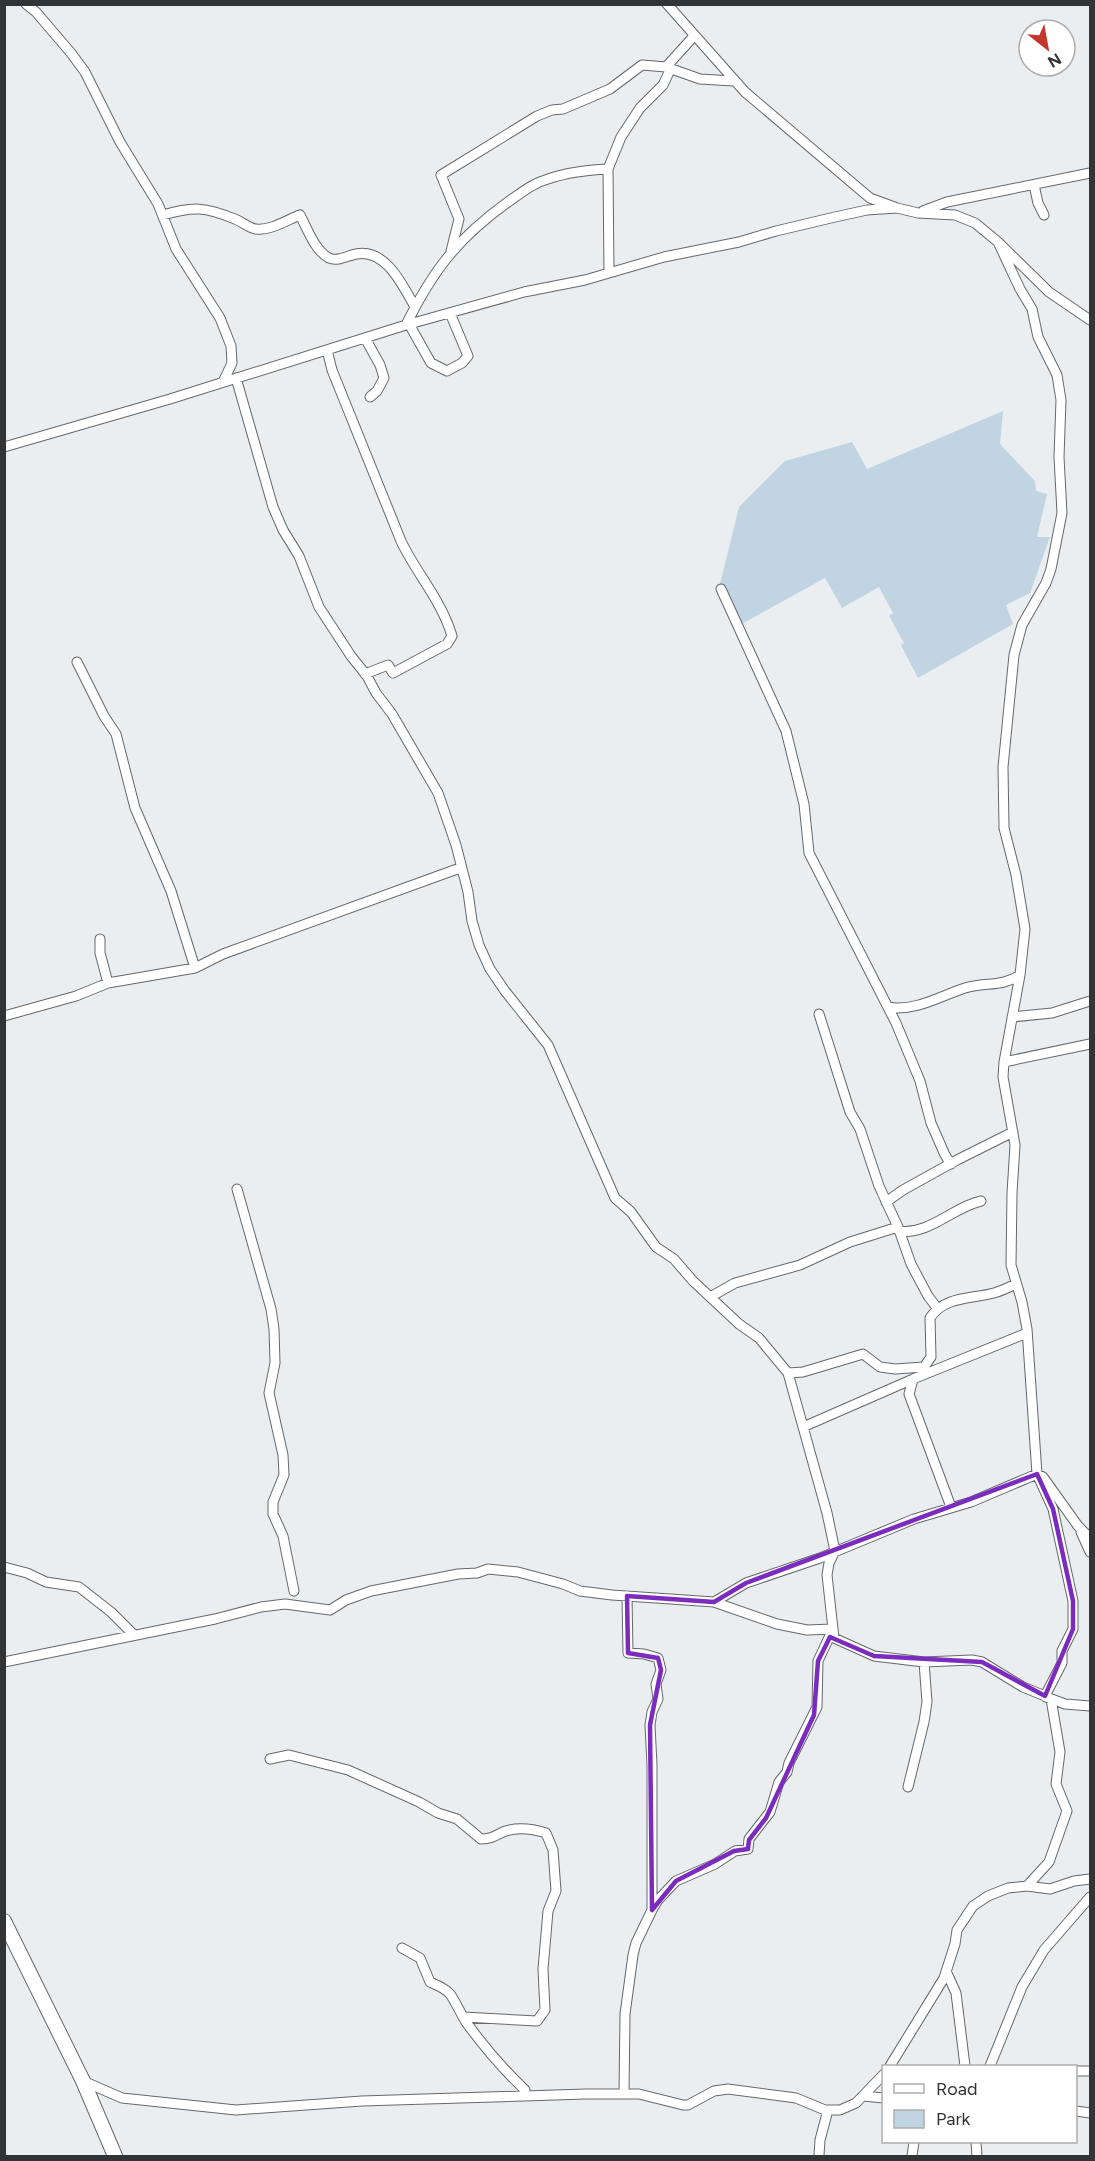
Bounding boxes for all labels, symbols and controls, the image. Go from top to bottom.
north arrow [1017,18,1077,78]
text: N [1044,49,1065,72]
legend [882,2065,1077,2143]
text: Road [936,2078,977,2100]
text: Park [936,2108,971,2130]

